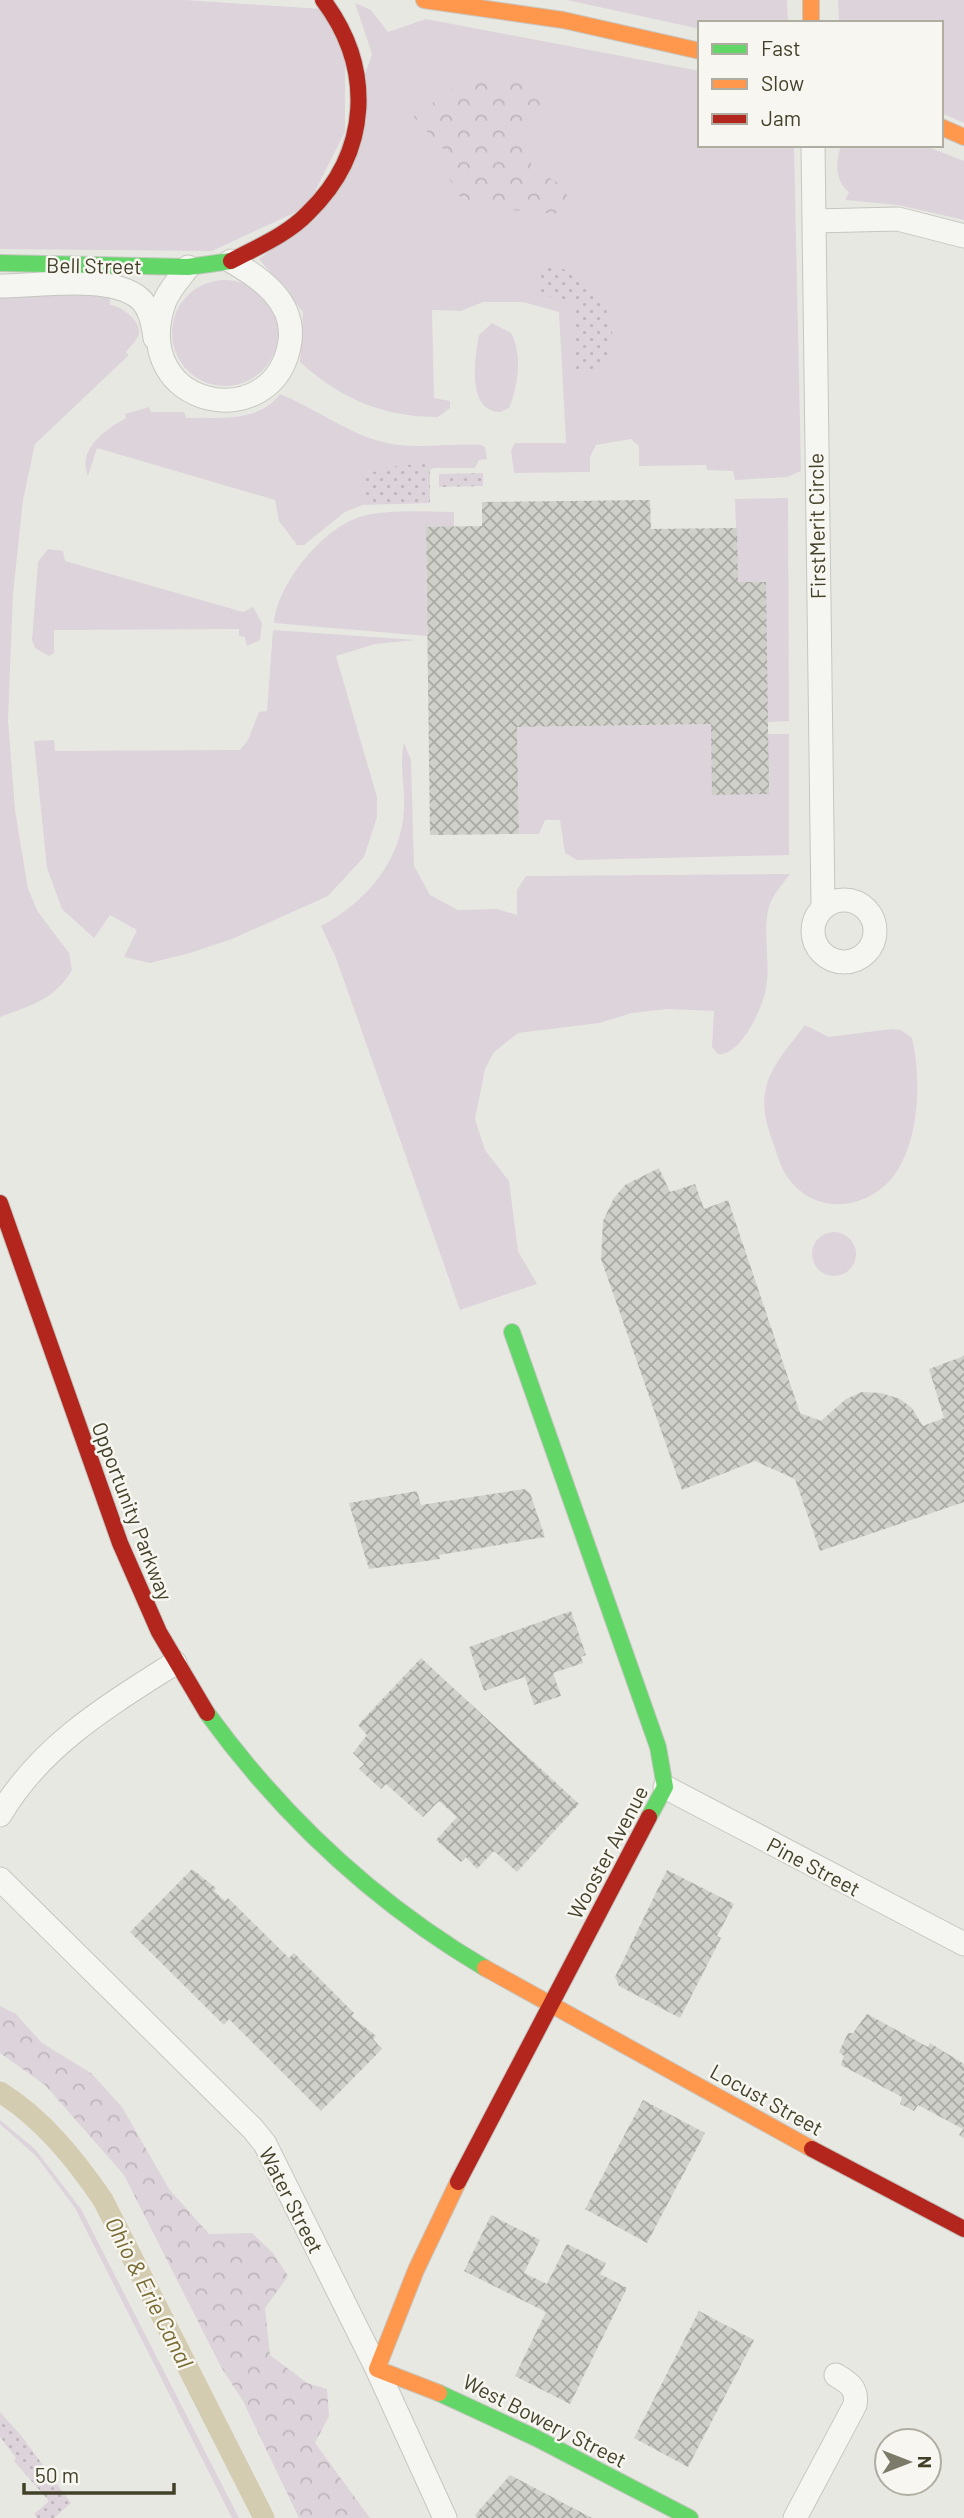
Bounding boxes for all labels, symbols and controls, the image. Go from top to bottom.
legend [698,21,943,147]
text: Fast [761,35,801,60]
text: Slow [761,70,804,95]
text: Jam [761,105,801,130]
street label: Bell Street [46,252,142,278]
street label: FirstMerit Circle [802,453,830,599]
street label: Opportunity Parkway [87,1418,179,1604]
street label: Wooster Avenue [561,1781,653,1923]
street label: Pine Street [763,1831,865,1901]
street label: Locust Street [706,2058,828,2140]
street label: Water Street [255,2143,329,2257]
water label: Ohio & Erie Canal [100,2212,200,2372]
street label: West Bowery Street [459,2368,631,2472]
north arrow [873,2427,943,2497]
scale bar [24,2452,175,2496]
text: N [914,2456,937,2468]
text: 50 m [35,2462,79,2487]

